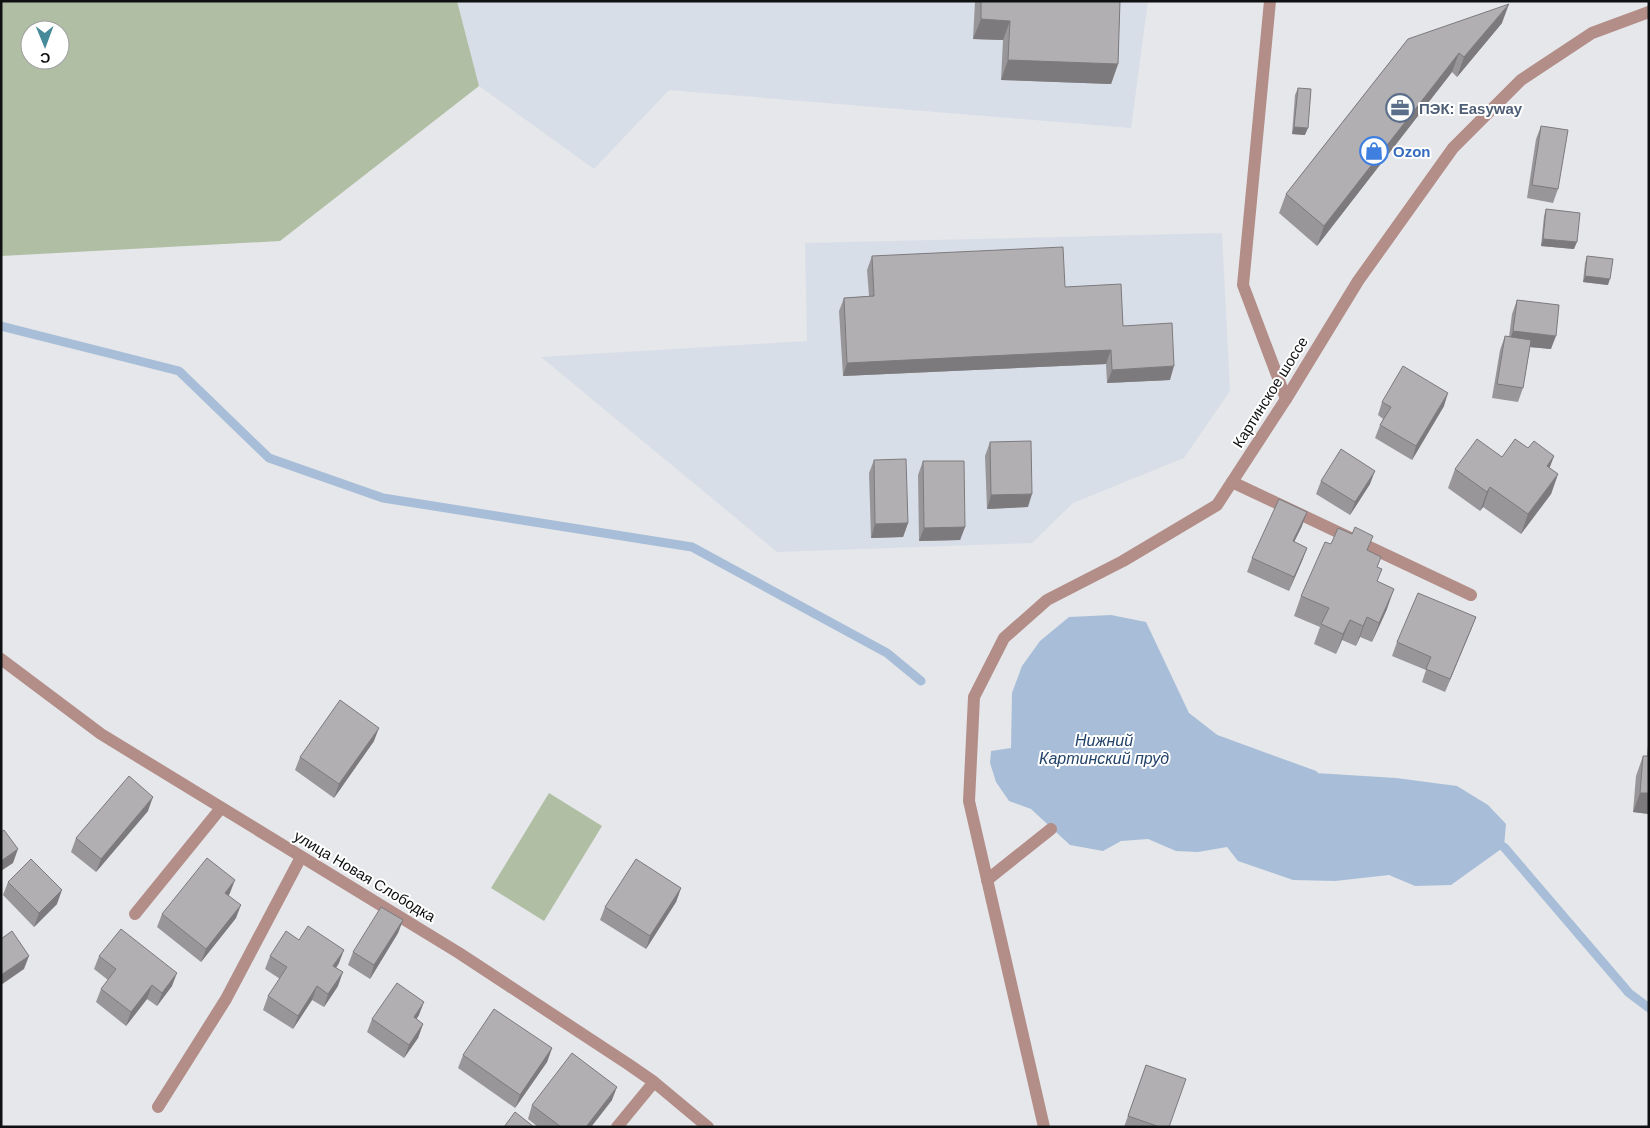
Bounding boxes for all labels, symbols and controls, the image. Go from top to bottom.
north arrow [20,20,70,70]
text: С [40,50,50,66]
office icon: ПЭК: Easyway [1385,93,1415,123]
place label: ПЭК: Easyway [1419,100,1523,117]
shop icon: Ozon [1359,136,1389,166]
place label: Ozon [1393,143,1431,160]
street label: Картинское шоссе [1229,333,1311,451]
water label: Нижний Картинский пруд [1039,732,1169,767]
street label: улица Новая Слободка [291,827,439,925]

